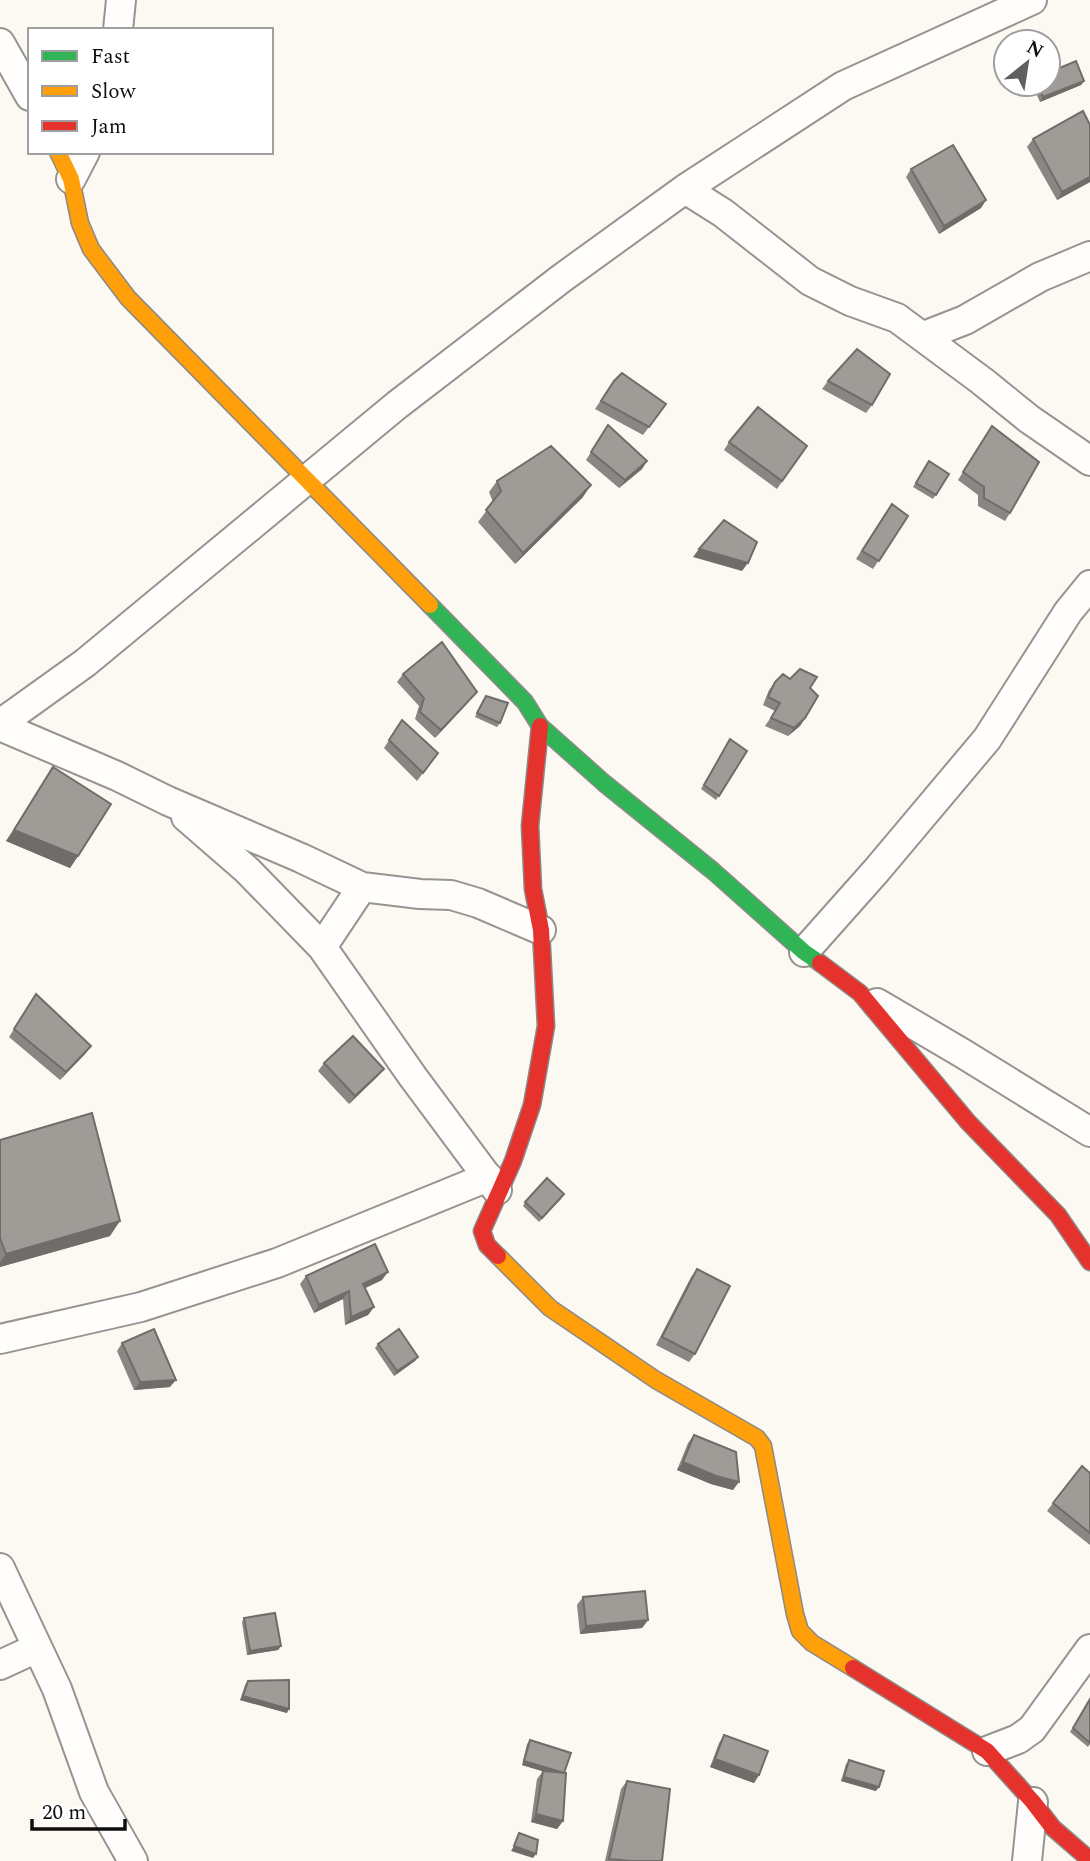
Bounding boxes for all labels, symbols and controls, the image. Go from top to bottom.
legend [28,28,273,154]
north arrow [992,28,1062,98]
text: N [1021,33,1049,66]
text: Fast [91,41,130,73]
text: Slow [91,76,137,108]
text: Jam [91,111,127,143]
scale bar [32,1787,124,1831]
text: 20 m [42,1797,86,1829]

